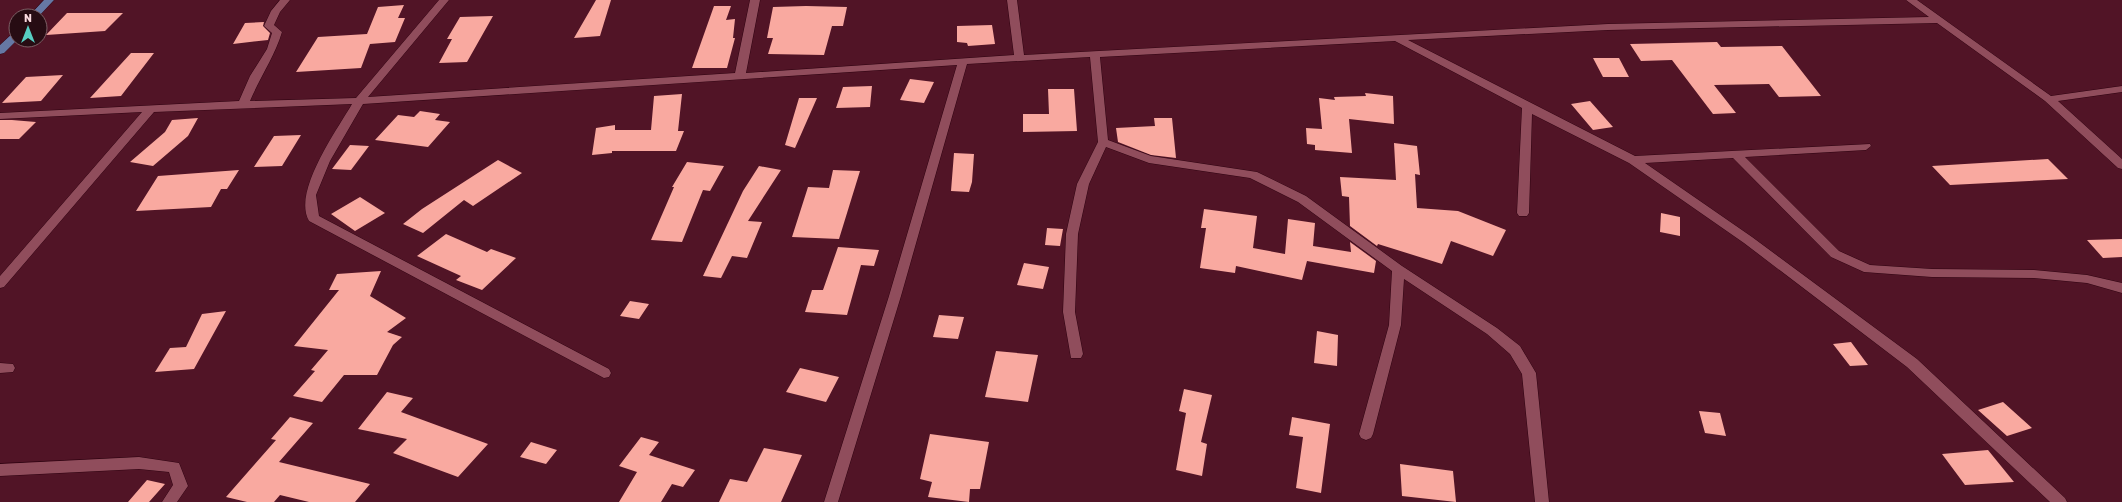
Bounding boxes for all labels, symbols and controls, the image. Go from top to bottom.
north arrow [8,8,48,48]
text: N [24,12,32,25]

